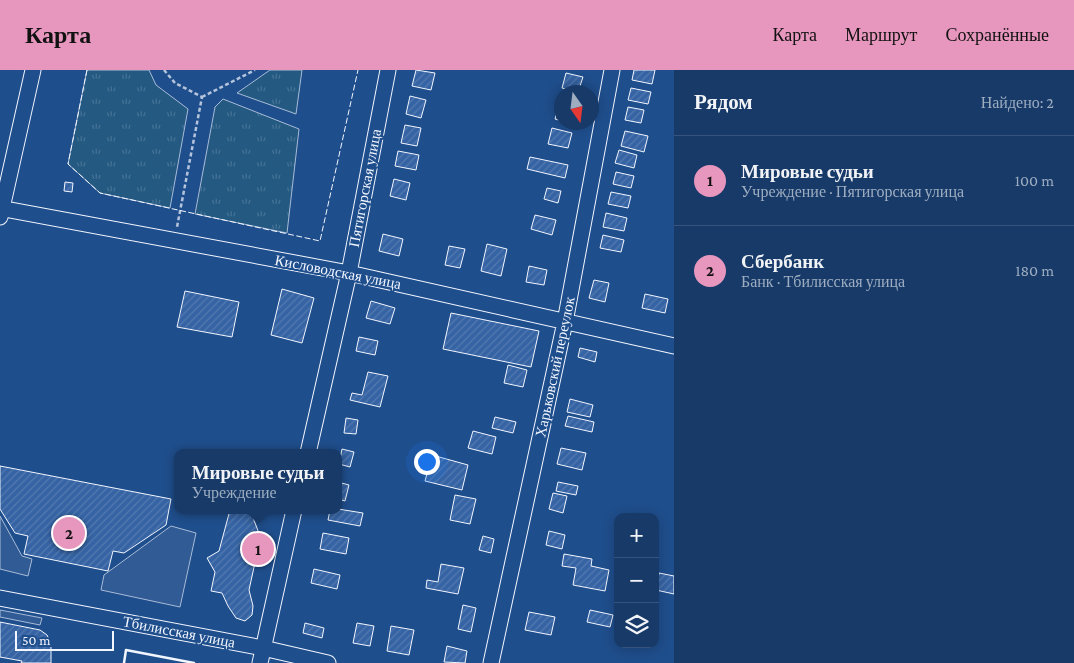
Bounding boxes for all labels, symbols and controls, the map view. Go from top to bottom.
text: Карта [25,21,91,48]
text: Карта [772,25,817,45]
text: Маршрут [845,25,917,45]
text: Сохранённые [945,25,1049,45]
north arrow [554,85,599,130]
text: Рядом [694,90,753,114]
text: Найдено: 2 [981,94,1054,111]
street label: Пятигорская улица [346,127,384,249]
text: Мировые судьи [741,161,874,182]
text: 1 [707,172,713,189]
text: 100 m [1015,172,1054,189]
text: Учреждение · Пятигорская улица [741,183,964,200]
text: Сбербанк [741,251,824,272]
street label: Кисловодская улица [273,252,403,292]
text: 2 [706,262,714,279]
text: 180 m [1015,262,1054,279]
text: Банк · Тбилисская улица [741,273,905,290]
street label: Харьковский переулок [532,295,578,439]
popup [174,449,342,514]
your location [414,449,440,475]
text: Мировые судьи [192,462,324,483]
text: Учреждение [192,484,277,501]
map controls [614,513,659,648]
button: + [614,513,659,558]
pin: 2 [53,514,85,552]
pin: 1 [242,530,274,568]
button: − [614,558,659,603]
button: layers [614,603,659,648]
street label: Тбилисская улица [121,613,237,651]
scale bar [15,628,114,651]
text: 50 m [22,632,50,648]

